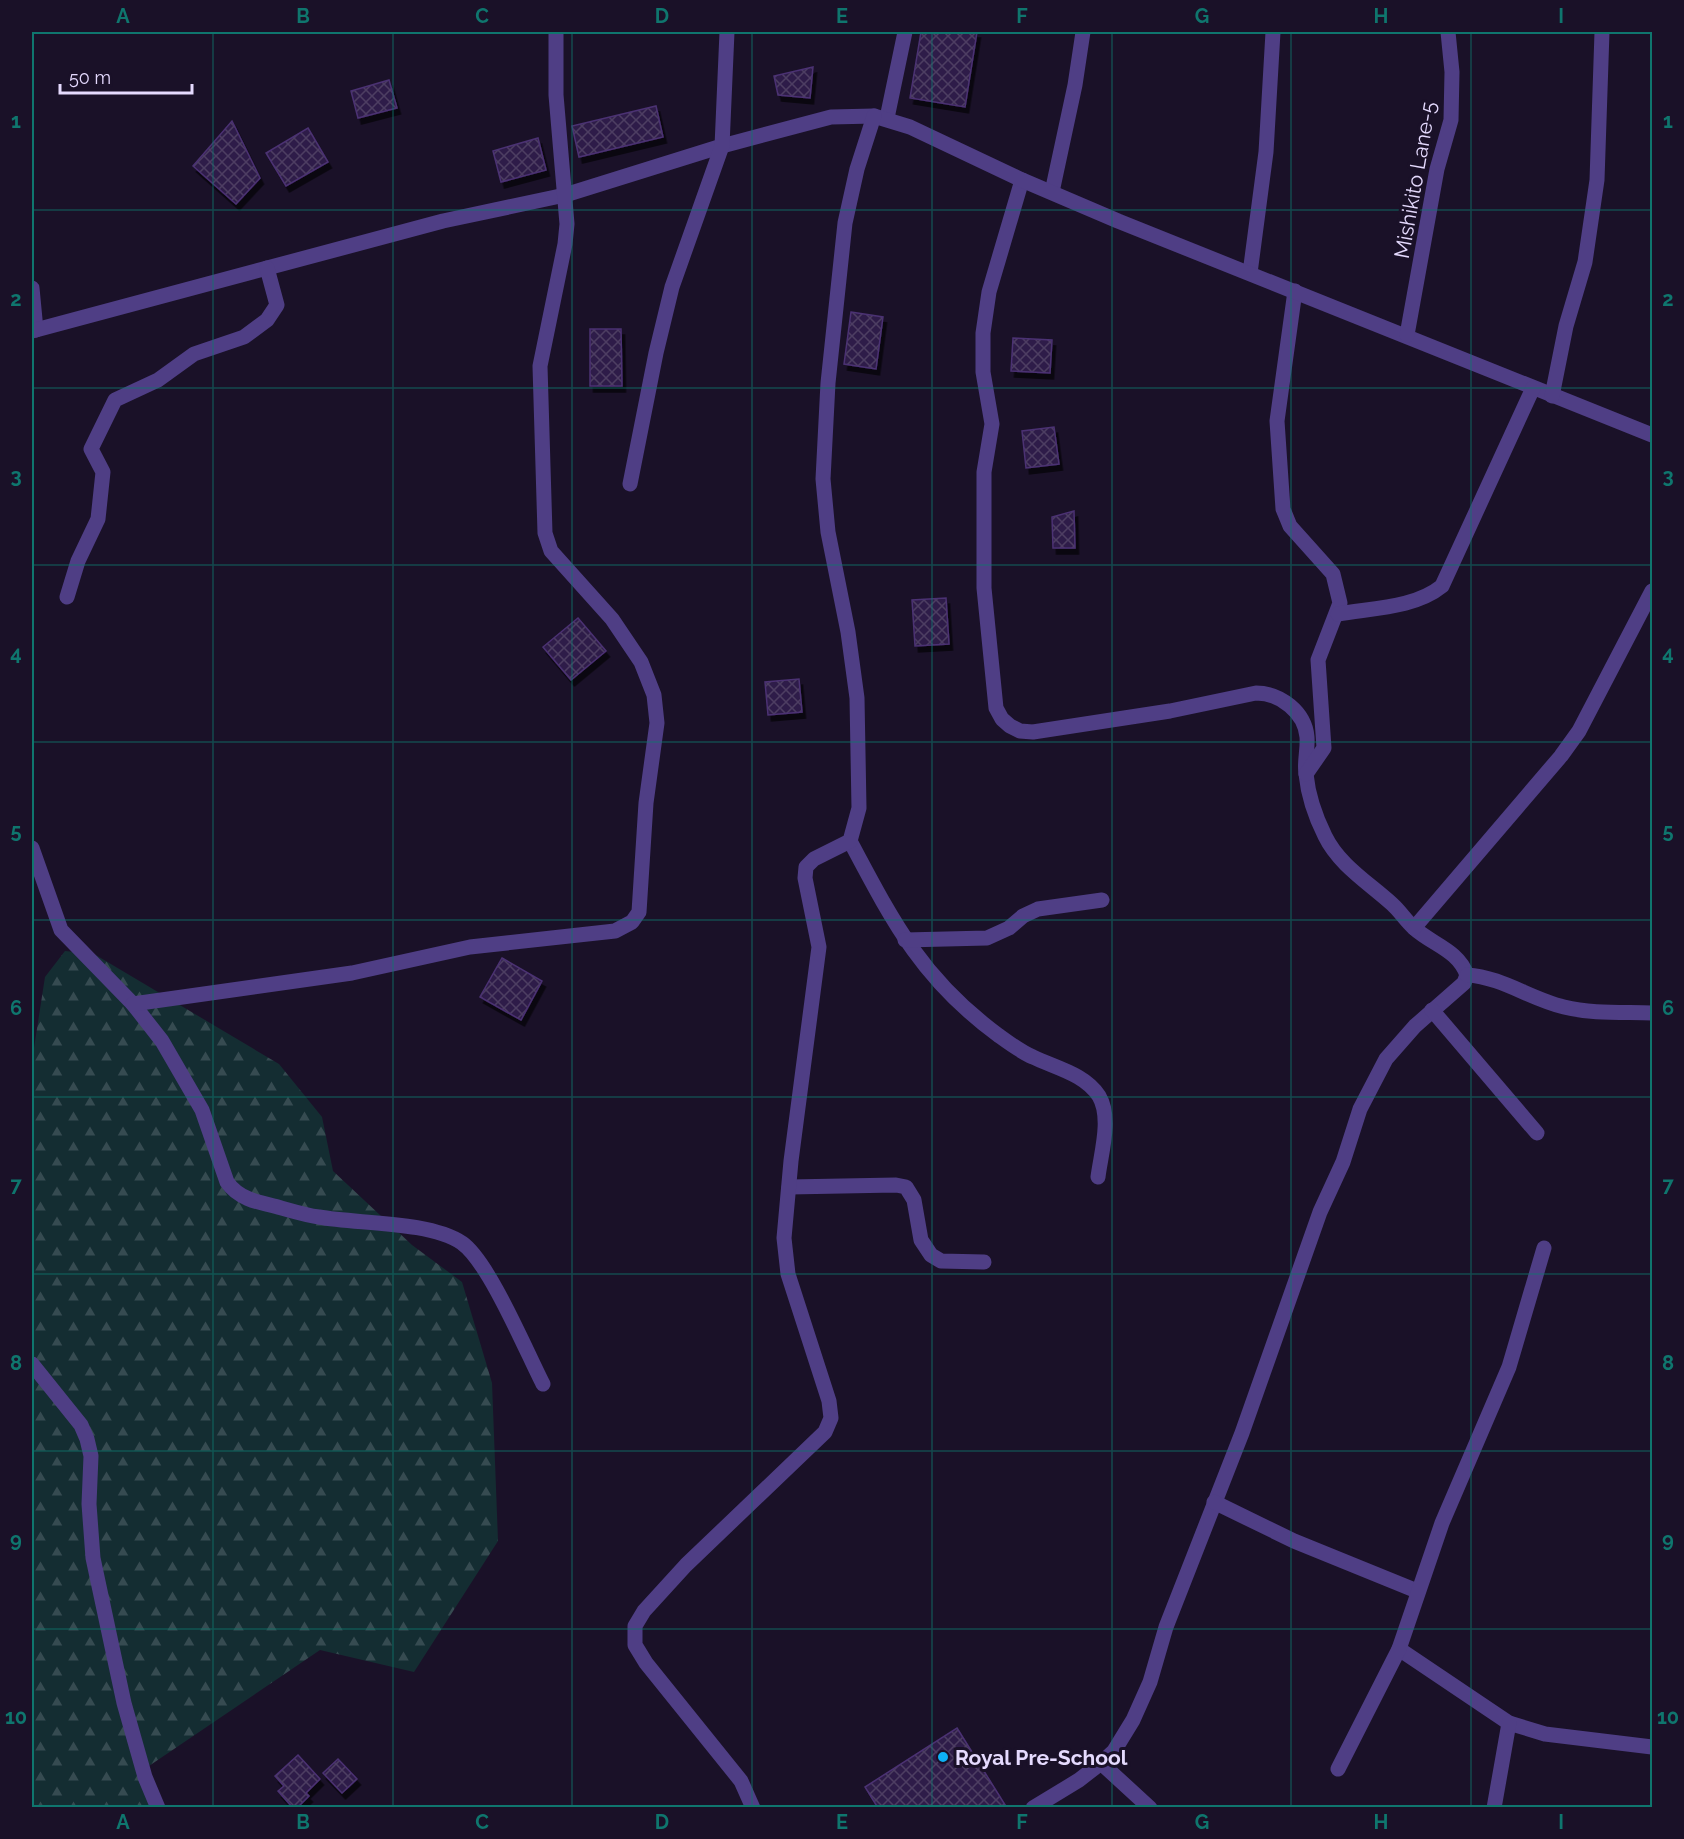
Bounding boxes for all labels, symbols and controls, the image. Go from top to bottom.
text: A [116,4,130,28]
text: B [296,4,310,28]
text: C [475,4,489,28]
text: D [655,4,669,28]
text: E [836,4,848,28]
text: F [1016,4,1028,28]
text: G [1195,4,1209,28]
text: H [1374,4,1388,28]
text: I [1558,4,1564,28]
scale bar [60,57,192,95]
text: 50 m [69,67,111,88]
street label: Mishikito Lane-5 [1389,100,1441,260]
text: 1 [11,109,21,133]
text: 1 [1663,109,1673,133]
text: 2 [10,287,22,311]
text: 2 [1662,287,1674,311]
text: 3 [10,464,22,488]
text: 3 [1662,464,1674,488]
text: 4 [10,641,22,665]
text: 4 [1662,641,1674,665]
text: 5 [10,819,22,843]
text: 5 [1662,819,1674,843]
text: 6 [10,996,22,1020]
text: 6 [1662,996,1674,1020]
text: 7 [10,1173,22,1197]
text: 7 [1662,1173,1674,1197]
text: 8 [10,1351,22,1375]
text: 8 [1662,1351,1674,1375]
text: 9 [10,1528,22,1552]
text: 9 [1662,1528,1674,1552]
text: 10 [5,1705,27,1729]
text: 10 [1657,1705,1679,1729]
place label: Royal Pre-School [955,1745,1128,1770]
marker: Royal Pre-School [936,1750,950,1764]
text: A [116,1810,130,1834]
text: B [296,1810,310,1834]
text: C [475,1810,489,1834]
text: D [655,1810,669,1834]
text: E [836,1810,848,1834]
text: F [1016,1810,1028,1834]
text: G [1195,1810,1209,1834]
text: H [1374,1810,1388,1834]
text: I [1558,1810,1564,1834]

